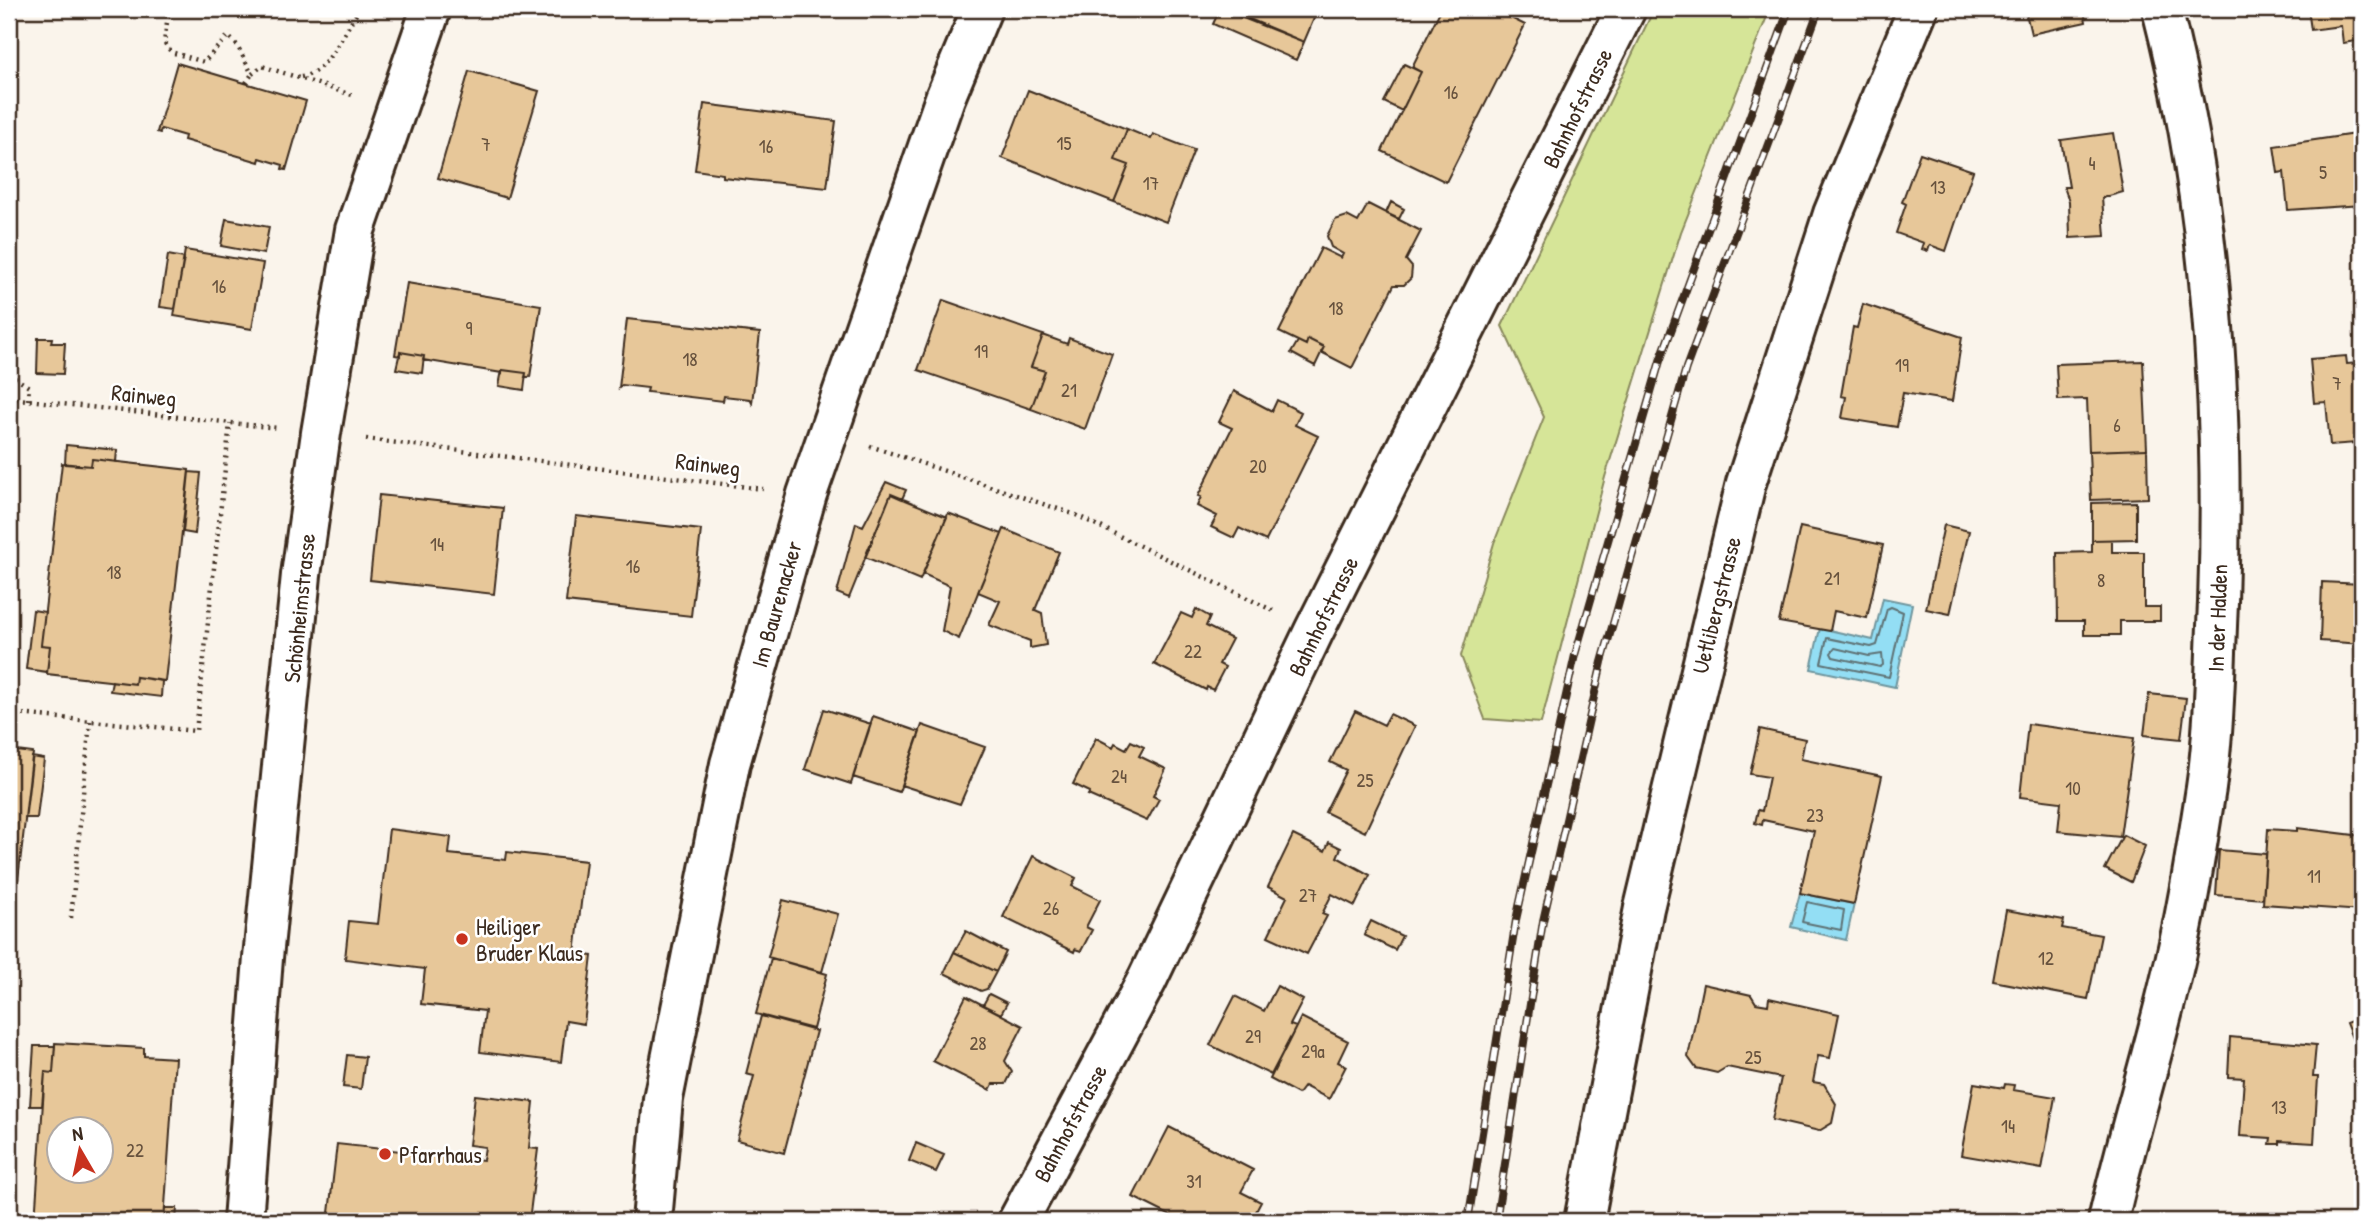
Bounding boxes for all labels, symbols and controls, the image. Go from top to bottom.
street label: Bahnhofstrasse [1535,43,1619,173]
house number: 16 [1444,79,1458,105]
house number: 15 [1057,130,1071,156]
house number: 7 [481,131,491,157]
house number: 16 [759,133,773,159]
house number: 4 [2088,150,2096,176]
house number: 5 [2319,159,2327,185]
house number: 17 [1143,170,1159,196]
house number: 13 [1930,174,1946,200]
house number: 16 [212,273,226,299]
house number: 18 [1328,295,1344,321]
house number: 9 [466,315,473,341]
house number: 19 [974,338,988,364]
house number: 18 [682,346,698,372]
house number: 19 [1895,352,1909,378]
house number: 7 [2332,370,2342,396]
street label: Rainweg [110,376,178,414]
house number: 21 [1061,377,1077,403]
house number: 6 [2113,412,2121,438]
street label: Rainweg [674,445,742,483]
house number: 20 [1249,453,1267,479]
house number: 14 [430,531,444,557]
street label: Schönheimstrasse [276,532,322,684]
street label: Uetlibergstrasse [1684,533,1748,677]
street label: Im Baurenacker [743,537,809,671]
street label: Bahnhofstrasse [1281,551,1365,681]
house number: 16 [626,553,640,579]
house number: 18 [106,559,122,585]
street label: In der Halden [2200,564,2234,672]
house number: 21 [1824,565,1840,591]
house number: 8 [2097,567,2105,593]
house number: 22 [1184,638,1202,664]
house number: 24 [1111,763,1127,789]
house number: 25 [1357,767,1373,793]
house number: 10 [2065,775,2081,801]
house number: 23 [1806,802,1824,828]
house number: 11 [2307,863,2321,889]
house number: 27 [1299,882,1317,908]
house number: 26 [1043,895,1059,921]
place label: Heiliger Bruder Klaus [476,911,583,968]
marker: Heiliger Bruder Klaus [454,931,470,947]
house number: 12 [2038,945,2054,971]
house number: 29 [1245,1023,1261,1049]
house number: 28 [969,1030,987,1056]
house number: 29a [1301,1038,1325,1064]
house number: 25 [1745,1044,1761,1070]
street label: Bahnhofstrasse [1026,1059,1114,1187]
house number: 13 [2271,1094,2287,1120]
house number: 14 [2001,1113,2015,1139]
north arrow [46,1114,116,1184]
text: N [70,1120,84,1147]
house number: 22 [126,1137,144,1163]
place label: Pfarrhaus [399,1139,482,1170]
marker: Pfarrhaus [377,1146,393,1162]
house number: 31 [1186,1168,1202,1194]

